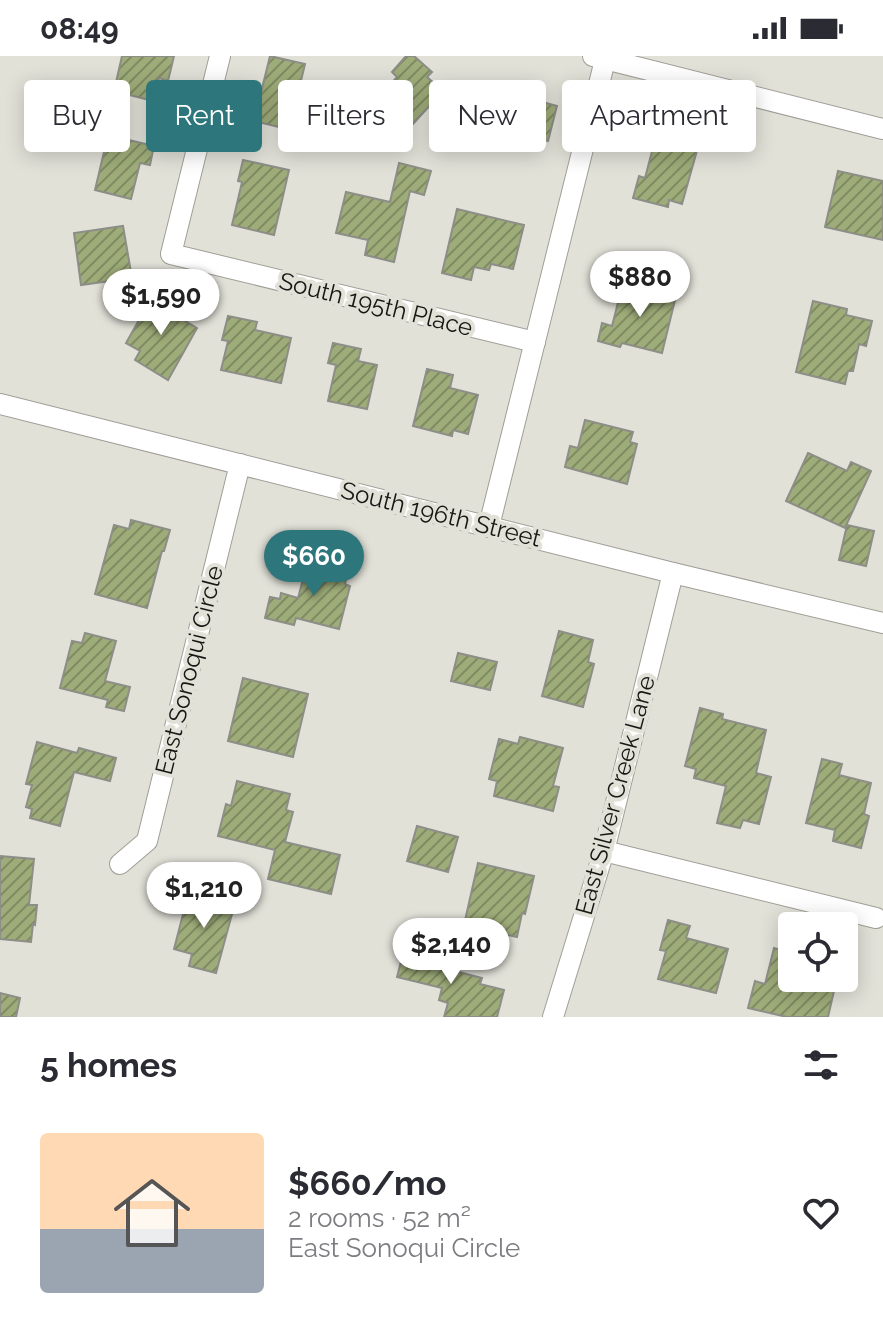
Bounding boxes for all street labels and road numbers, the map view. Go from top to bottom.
street label: South 195th Place [276,266,476,342]
street label: South 196th Street [338,475,544,553]
street label: East Sonoqui Circle [149,562,229,778]
street label: East Silver Creek Lane [569,672,661,918]

